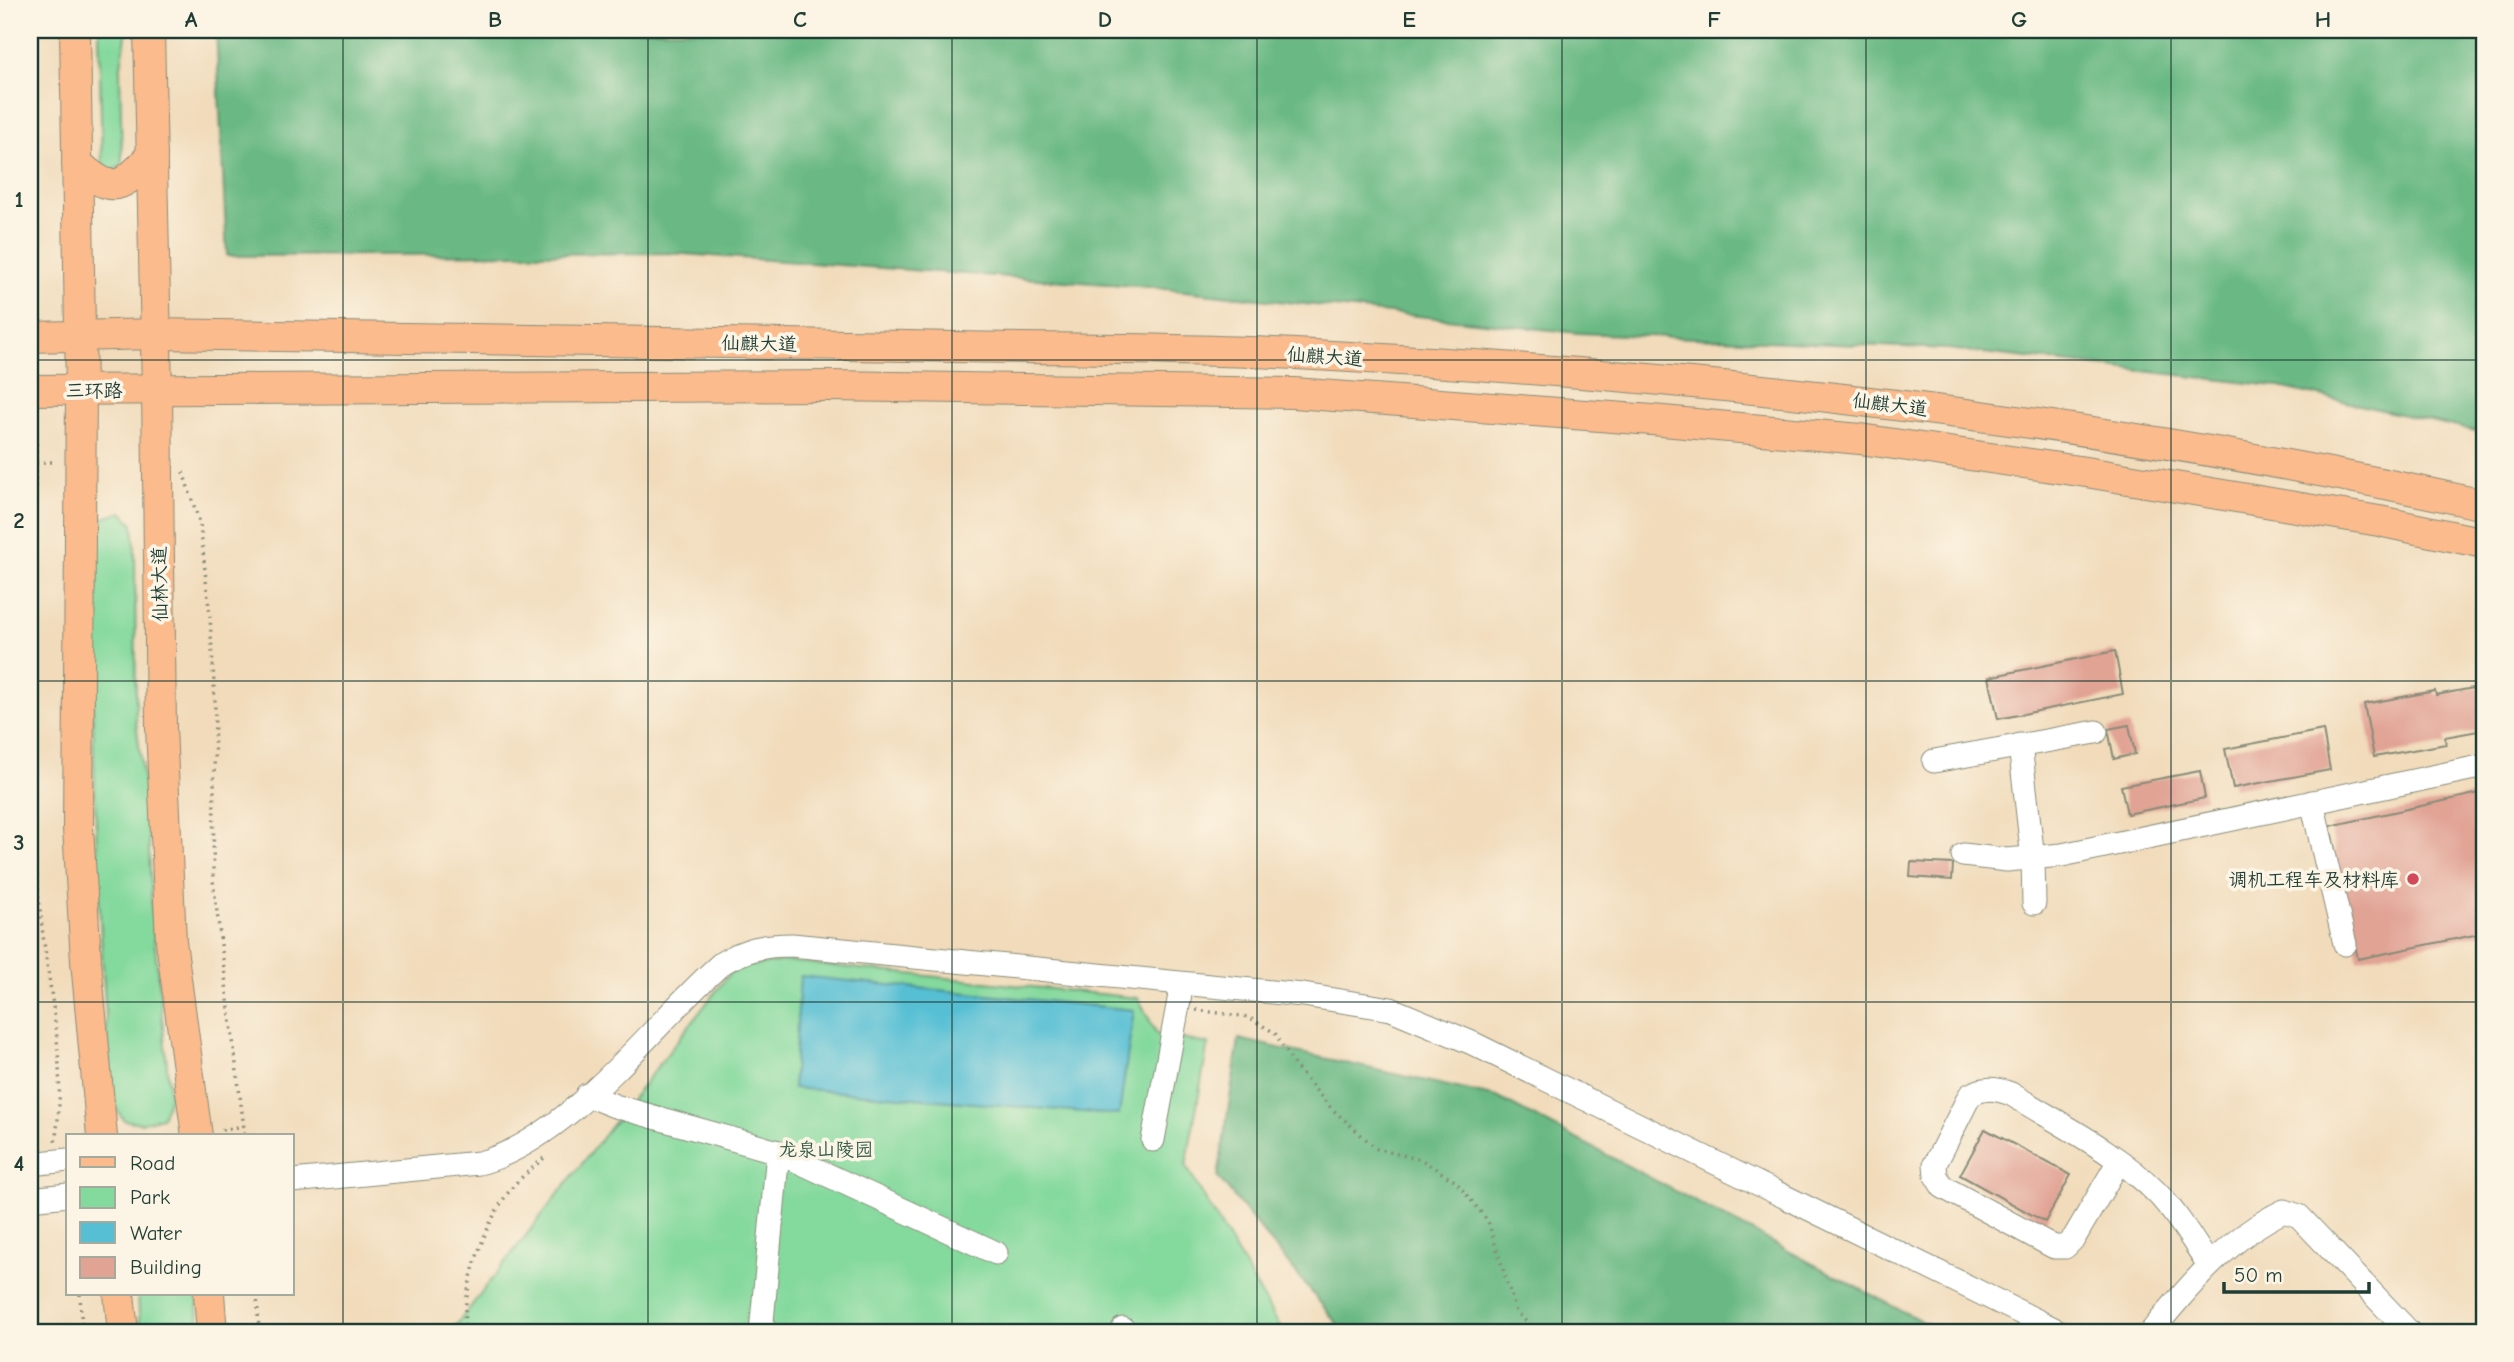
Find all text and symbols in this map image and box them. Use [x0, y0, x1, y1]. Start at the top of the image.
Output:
text: A [185, 6, 198, 33]
text: B [488, 6, 502, 33]
text: C [793, 6, 807, 33]
text: D [1098, 6, 1112, 33]
text: E [1402, 6, 1416, 33]
text: F [1707, 6, 1721, 33]
text: G [2011, 6, 2027, 33]
text: H [2315, 6, 2331, 33]
text: 1 [14, 186, 24, 213]
street label: 仙麒大道 [721, 332, 797, 356]
street label: 仙麒大道 [1286, 343, 1364, 371]
street label: 三环路 [65, 380, 123, 402]
street label: 仙麒大道 [1851, 389, 1929, 421]
text: 2 [13, 507, 25, 534]
street label: 仙林大道 [148, 546, 172, 622]
text: 3 [13, 829, 25, 856]
place label: 调机工程车及材料库 [2228, 869, 2399, 891]
marker: 调机工程车及材料库 [2405, 871, 2421, 887]
legend [66, 1134, 294, 1296]
park label: 龙泉山陵园 [778, 1139, 874, 1161]
text: 4 [14, 1150, 25, 1177]
text: Road [130, 1151, 175, 1175]
text: Park [130, 1185, 170, 1209]
text: Water [130, 1221, 183, 1245]
scale bar [2224, 1250, 2369, 1294]
text: Building [130, 1255, 202, 1279]
text: 50 m [2234, 1263, 2283, 1287]

